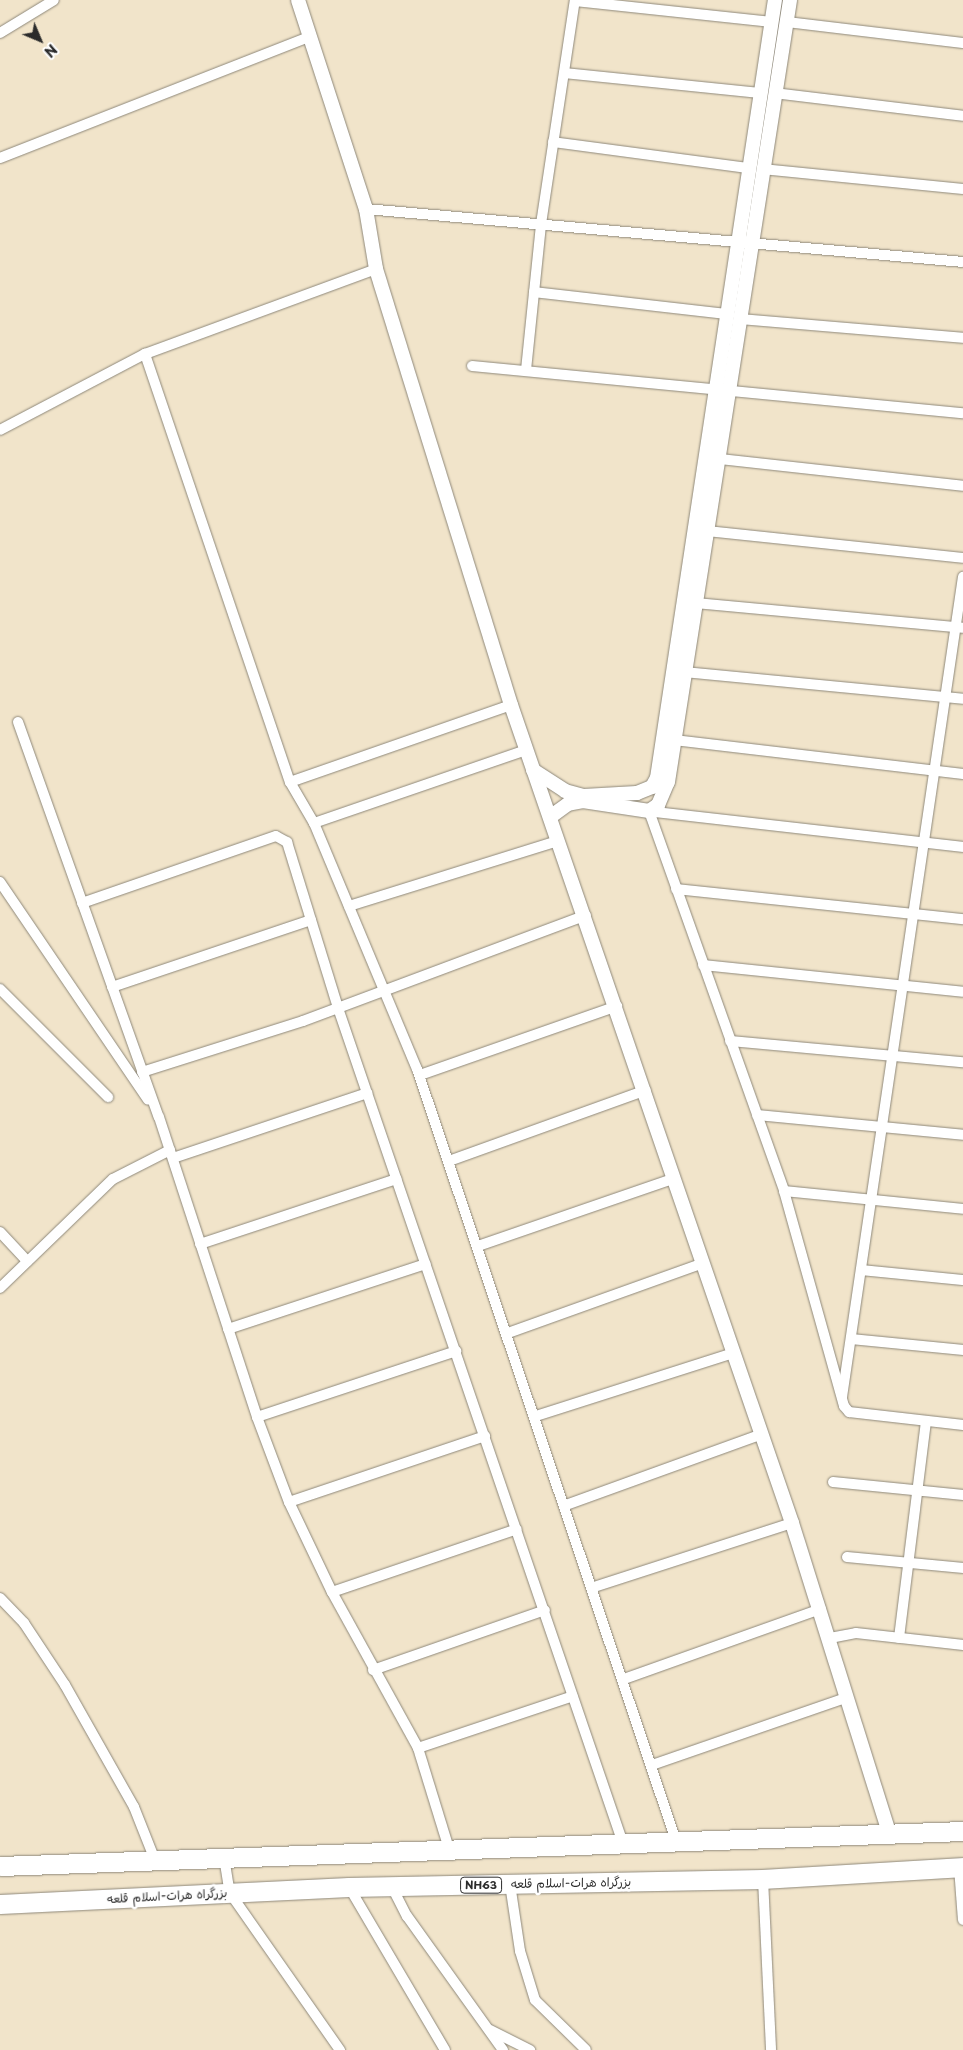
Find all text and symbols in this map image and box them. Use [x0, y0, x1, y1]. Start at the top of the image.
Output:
north arrow [15, 15, 65, 65]
text: N [40, 40, 62, 62]
street label: بزرگراه هرات-اسلام قلعه [511, 1875, 631, 1891]
road number: NH63 [460, 1876, 502, 1894]
street label: بزرگراه هرات-اسلام قلعه [107, 1886, 227, 1906]

